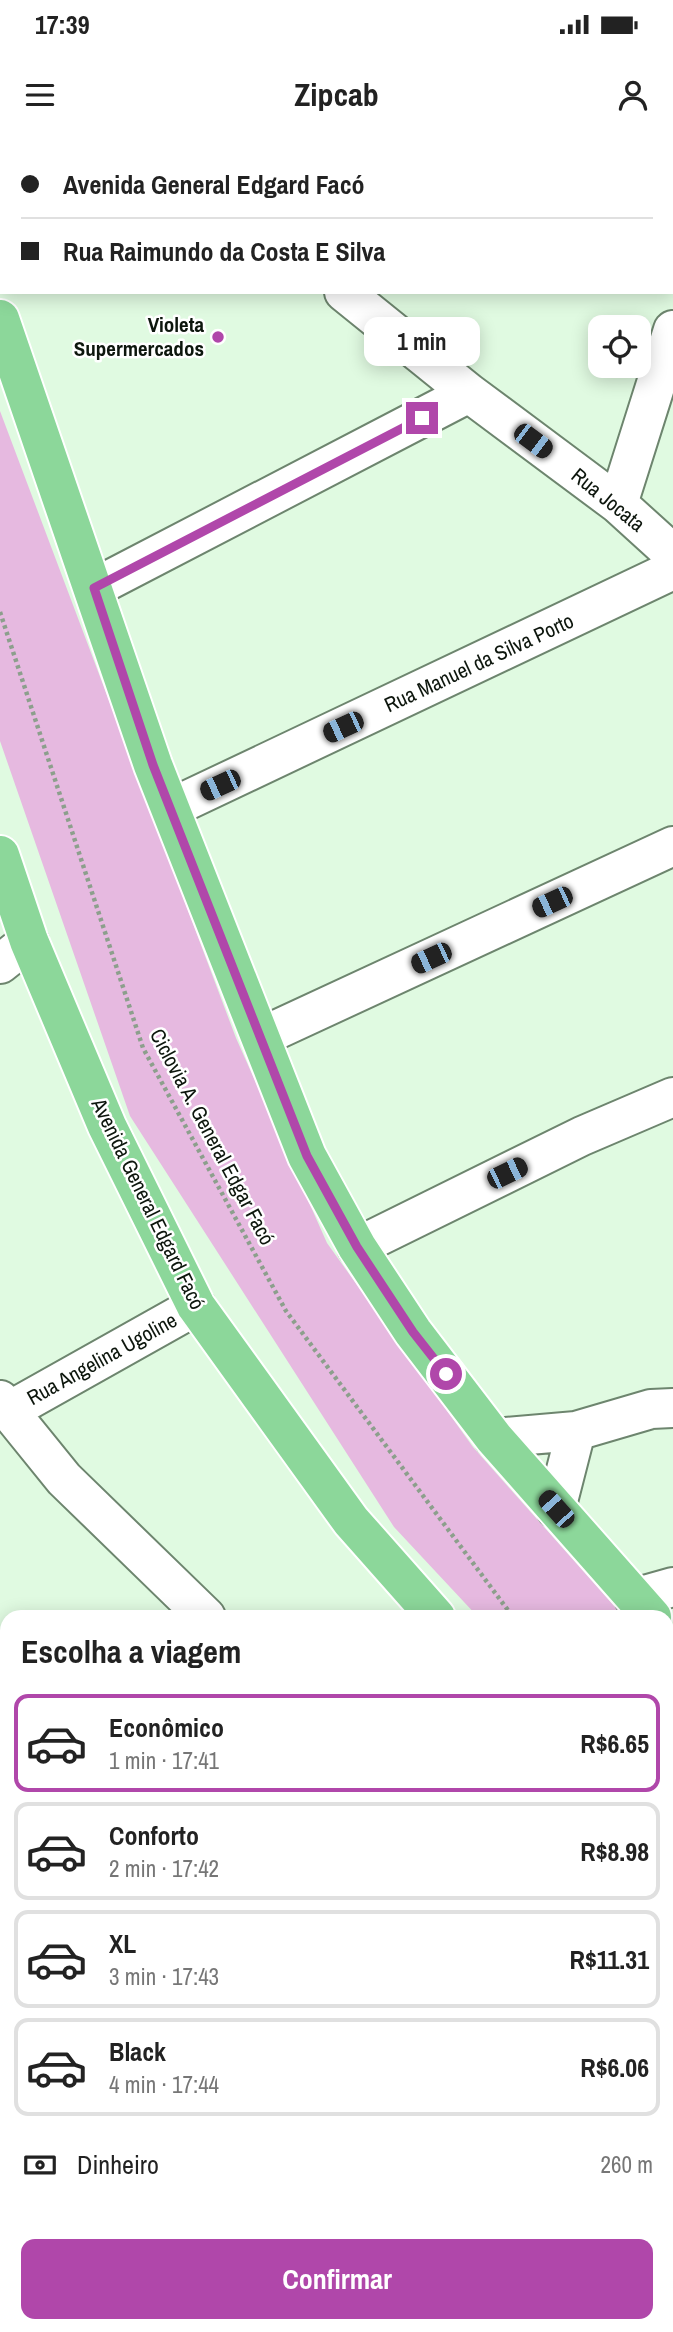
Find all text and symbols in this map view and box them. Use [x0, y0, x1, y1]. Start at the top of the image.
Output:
text: 17:39 [35, 7, 90, 42]
text: Zipcab [294, 73, 379, 116]
icon: menu [21, 76, 59, 114]
icon: person [614, 76, 652, 114]
text: Avenida General Edgard Facó [63, 167, 365, 202]
text: Rua Raimundo da Costa E Silva [63, 234, 385, 269]
place label: Violeta Supermercados [74, 310, 204, 363]
map controls [588, 315, 651, 378]
button: locate [588, 315, 651, 378]
callout: 1 min [364, 316, 480, 366]
text: 1 min [397, 326, 447, 357]
marker: Violeta Supermercados [210, 329, 226, 345]
route end [406, 402, 438, 434]
car [510, 420, 557, 462]
street label: Rua Jocata [565, 461, 652, 539]
street label: Rua Manuel da Silva Porto [379, 606, 578, 719]
car [320, 709, 367, 745]
car [197, 767, 244, 803]
car [529, 884, 576, 920]
car [408, 940, 455, 976]
street label: Ciclovia A. General Edgar Facó [143, 1023, 282, 1250]
street label: Avenida General Edgard Facó [84, 1092, 212, 1314]
car [484, 1154, 531, 1192]
street label: Rua Angelina Ugoline [21, 1305, 182, 1412]
route start [430, 1358, 462, 1390]
car [535, 1486, 578, 1532]
text: Escolha a viagem [21, 1630, 241, 1673]
text: Econômico [109, 1710, 224, 1745]
icon: car [25, 1712, 88, 1775]
text: R$6.65 [580, 1726, 649, 1761]
text: 1 min · 17:41 [109, 1745, 219, 1776]
text: Conforto [109, 1818, 199, 1853]
icon: car [25, 1820, 88, 1883]
text: R$8.98 [580, 1834, 649, 1869]
text: 2 min · 17:42 [109, 1853, 219, 1884]
text: XL [109, 1926, 136, 1961]
icon: car [25, 1928, 88, 1991]
text: R$11.31 [570, 1942, 649, 1977]
text: 3 min · 17:43 [109, 1961, 219, 1992]
text: Black [109, 2034, 166, 2069]
icon: car [25, 2036, 88, 2099]
text: R$6.06 [580, 2050, 649, 2085]
text: 4 min · 17:44 [109, 2069, 219, 2100]
icon: cash [21, 2146, 59, 2184]
text: Dinheiro [77, 2147, 159, 2182]
text: 260 m [601, 2149, 653, 2180]
button: Confirmar [21, 2239, 653, 2319]

